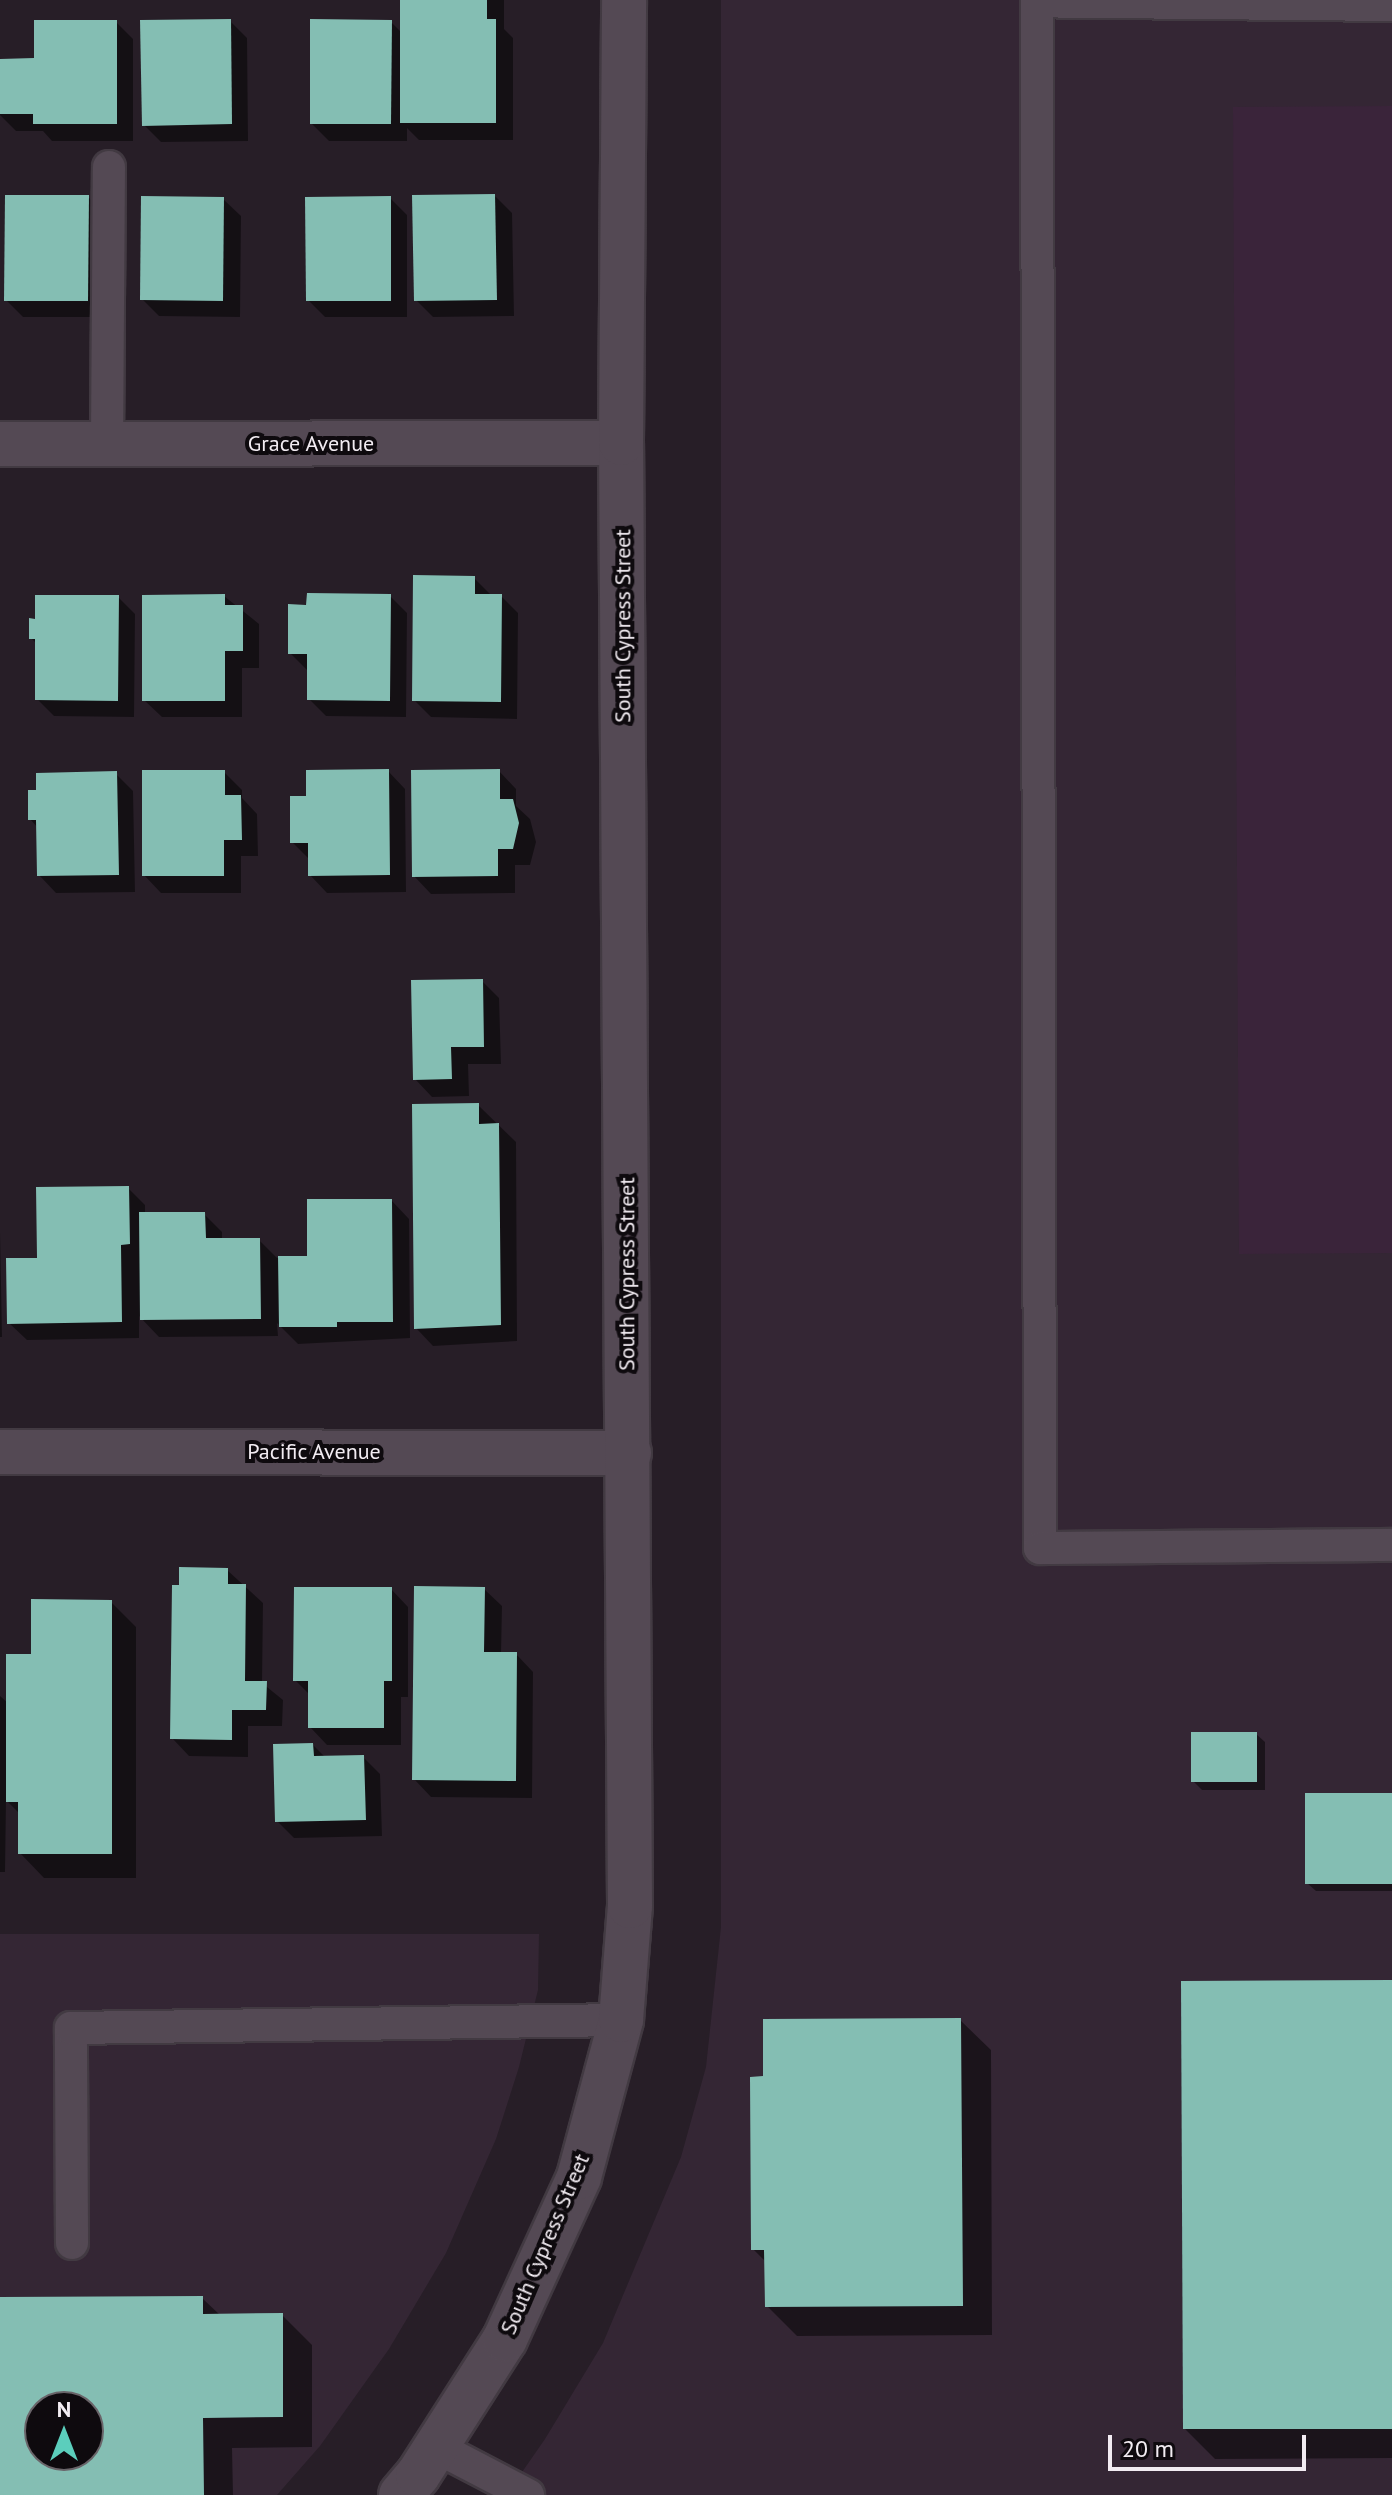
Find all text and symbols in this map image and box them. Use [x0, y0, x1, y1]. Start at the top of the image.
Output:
street label: Grace Avenue [247, 431, 375, 457]
street label: South Cypress Street [610, 529, 636, 723]
street label: South Cypress Street [614, 1177, 640, 1371]
street label: Pacific Avenue [247, 1439, 381, 1465]
street label: South Cypress Street [495, 2150, 595, 2338]
north arrow [24, 2391, 104, 2471]
text: N [57, 2395, 71, 2423]
scale bar [1112, 2419, 1310, 2469]
text: 20 m [1122, 2433, 1174, 2464]

